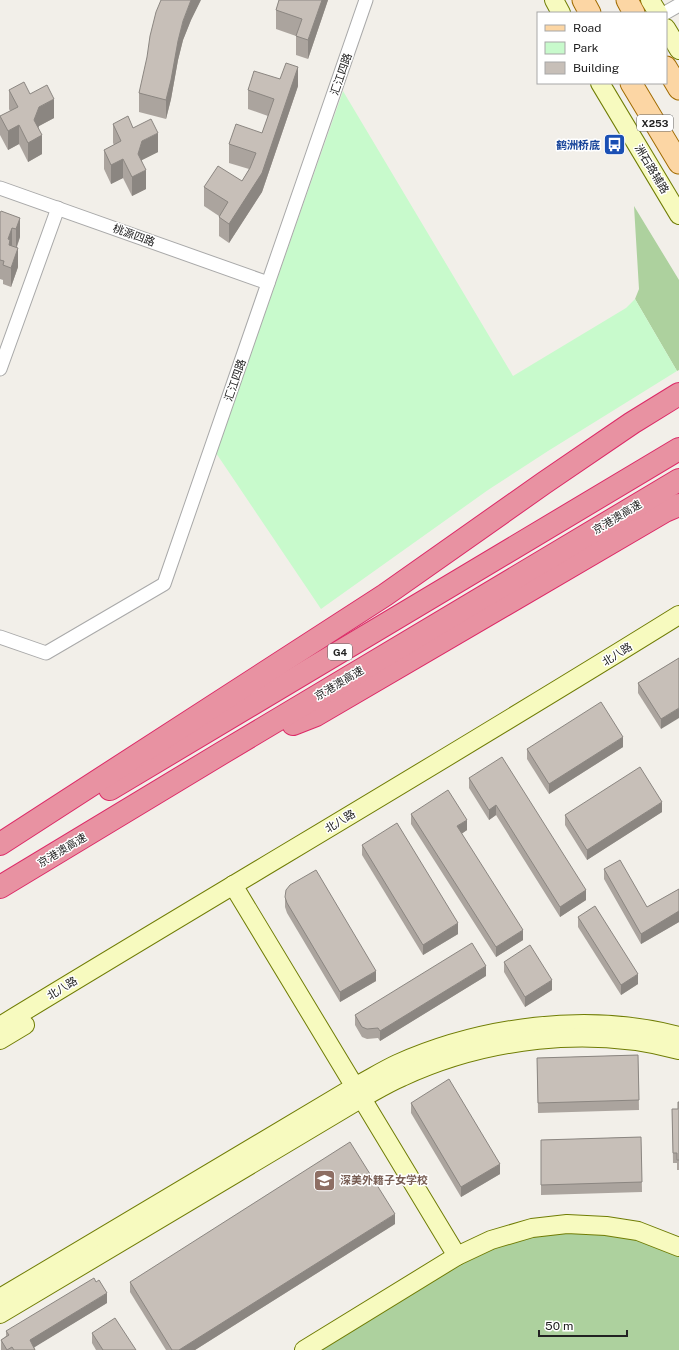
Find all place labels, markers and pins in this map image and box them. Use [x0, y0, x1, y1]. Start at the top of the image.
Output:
bus stop icon: 鹤洲桥底 [602, 132, 628, 158]
place label: 鹤洲桥底 [556, 139, 600, 151]
school or university icon: 深美外籍子女学校 [311, 1167, 337, 1193]
place label: 深美外籍子女学校 [340, 1174, 428, 1186]

